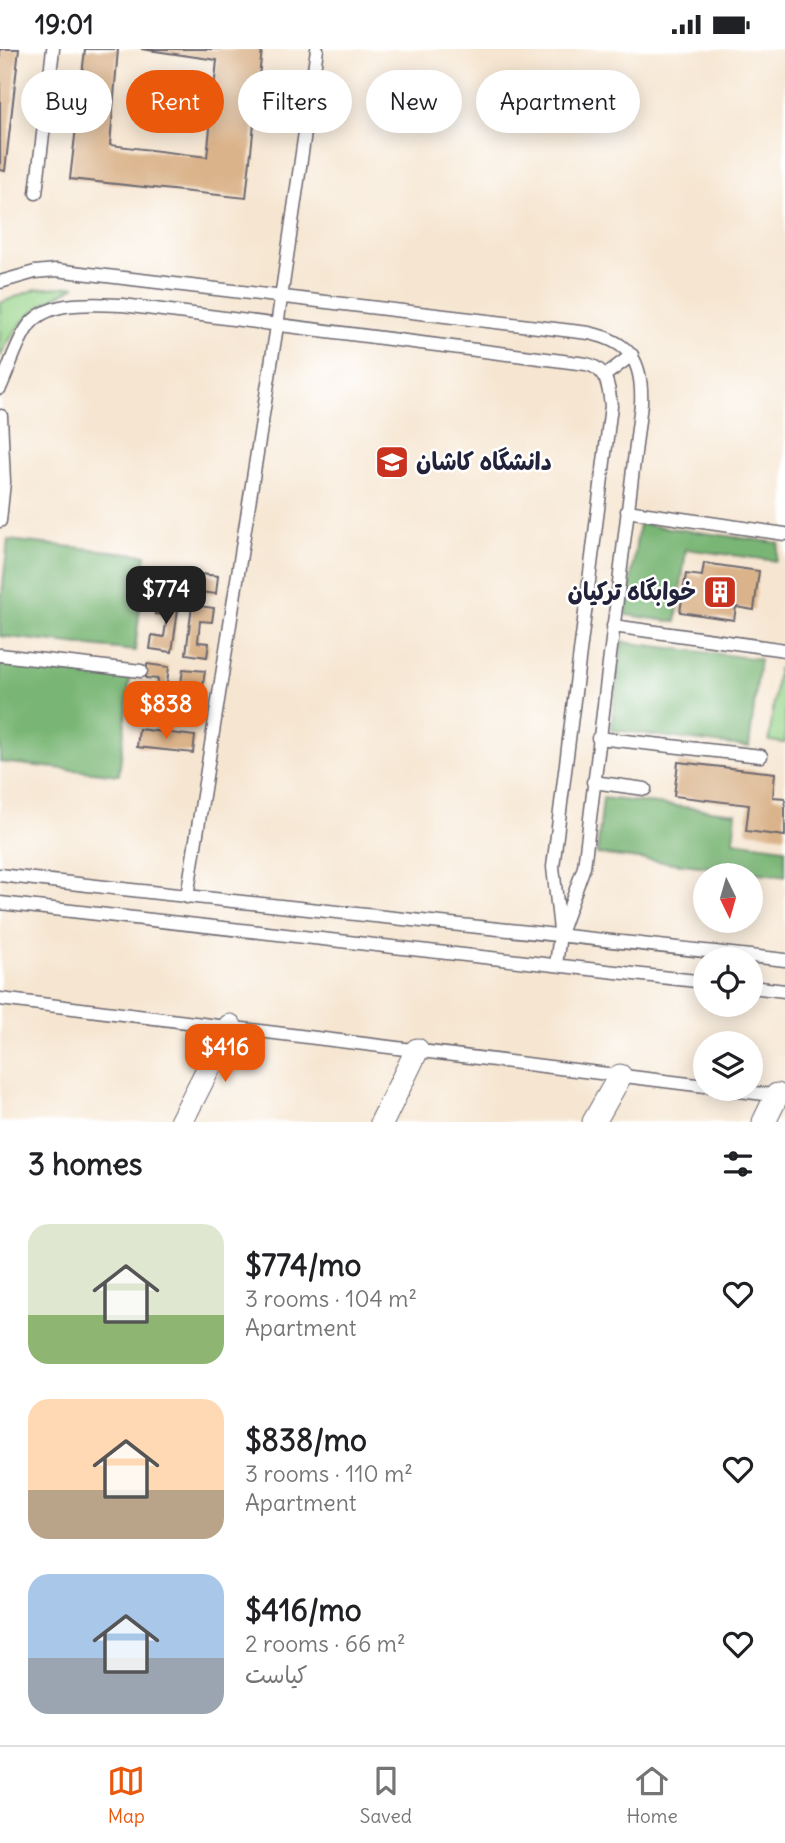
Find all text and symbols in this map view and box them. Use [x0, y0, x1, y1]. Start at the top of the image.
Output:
text: 19:01 [35, 8, 94, 41]
chip: Buy [21, 70, 112, 133]
chip: Rent [126, 70, 224, 133]
chip: Filters [238, 70, 352, 133]
chip: New [366, 70, 462, 133]
chip: Apartment [476, 70, 640, 133]
school or university icon: دانشگاه کاشان [373, 443, 411, 481]
place label: دانشگاه کاشان [416, 446, 552, 476]
pin: $774 [125, 567, 207, 626]
building icon: خوابگاه ترکیان [701, 573, 739, 611]
text: $774 [142, 574, 190, 603]
place label: خوابگاه ترکیان [567, 576, 696, 607]
pin: $838 [125, 681, 207, 741]
text: $838 [140, 689, 192, 718]
north arrow [693, 863, 763, 933]
map controls [693, 863, 763, 1101]
button: locate [693, 947, 763, 1017]
pin: $416 [184, 1025, 266, 1084]
button: layers [693, 1031, 763, 1101]
text: $416 [201, 1032, 249, 1061]
text: 3 homes [28, 1145, 142, 1183]
icon: filters [719, 1145, 757, 1183]
text: $774/mo [245, 1246, 361, 1284]
icon: home [84, 1252, 168, 1336]
icon: heart [719, 1275, 757, 1313]
text: 3 rooms · 104 m² [245, 1284, 417, 1313]
text: Apartment [245, 1313, 357, 1342]
text: $838/mo [245, 1421, 367, 1459]
icon: home [84, 1427, 168, 1511]
icon: heart [719, 1450, 757, 1488]
text: 3 rooms · 110 m² [245, 1459, 413, 1488]
text: Apartment [245, 1488, 357, 1517]
text: $416/mo [245, 1591, 362, 1629]
icon: home [84, 1602, 168, 1686]
icon: heart [719, 1625, 757, 1663]
text: 2 rooms · 66 m² [245, 1629, 406, 1658]
text: کیاست [245, 1660, 308, 1689]
tab: Map [107, 1762, 145, 1828]
tab: Saved [360, 1762, 412, 1828]
tab: Home [626, 1762, 678, 1828]

